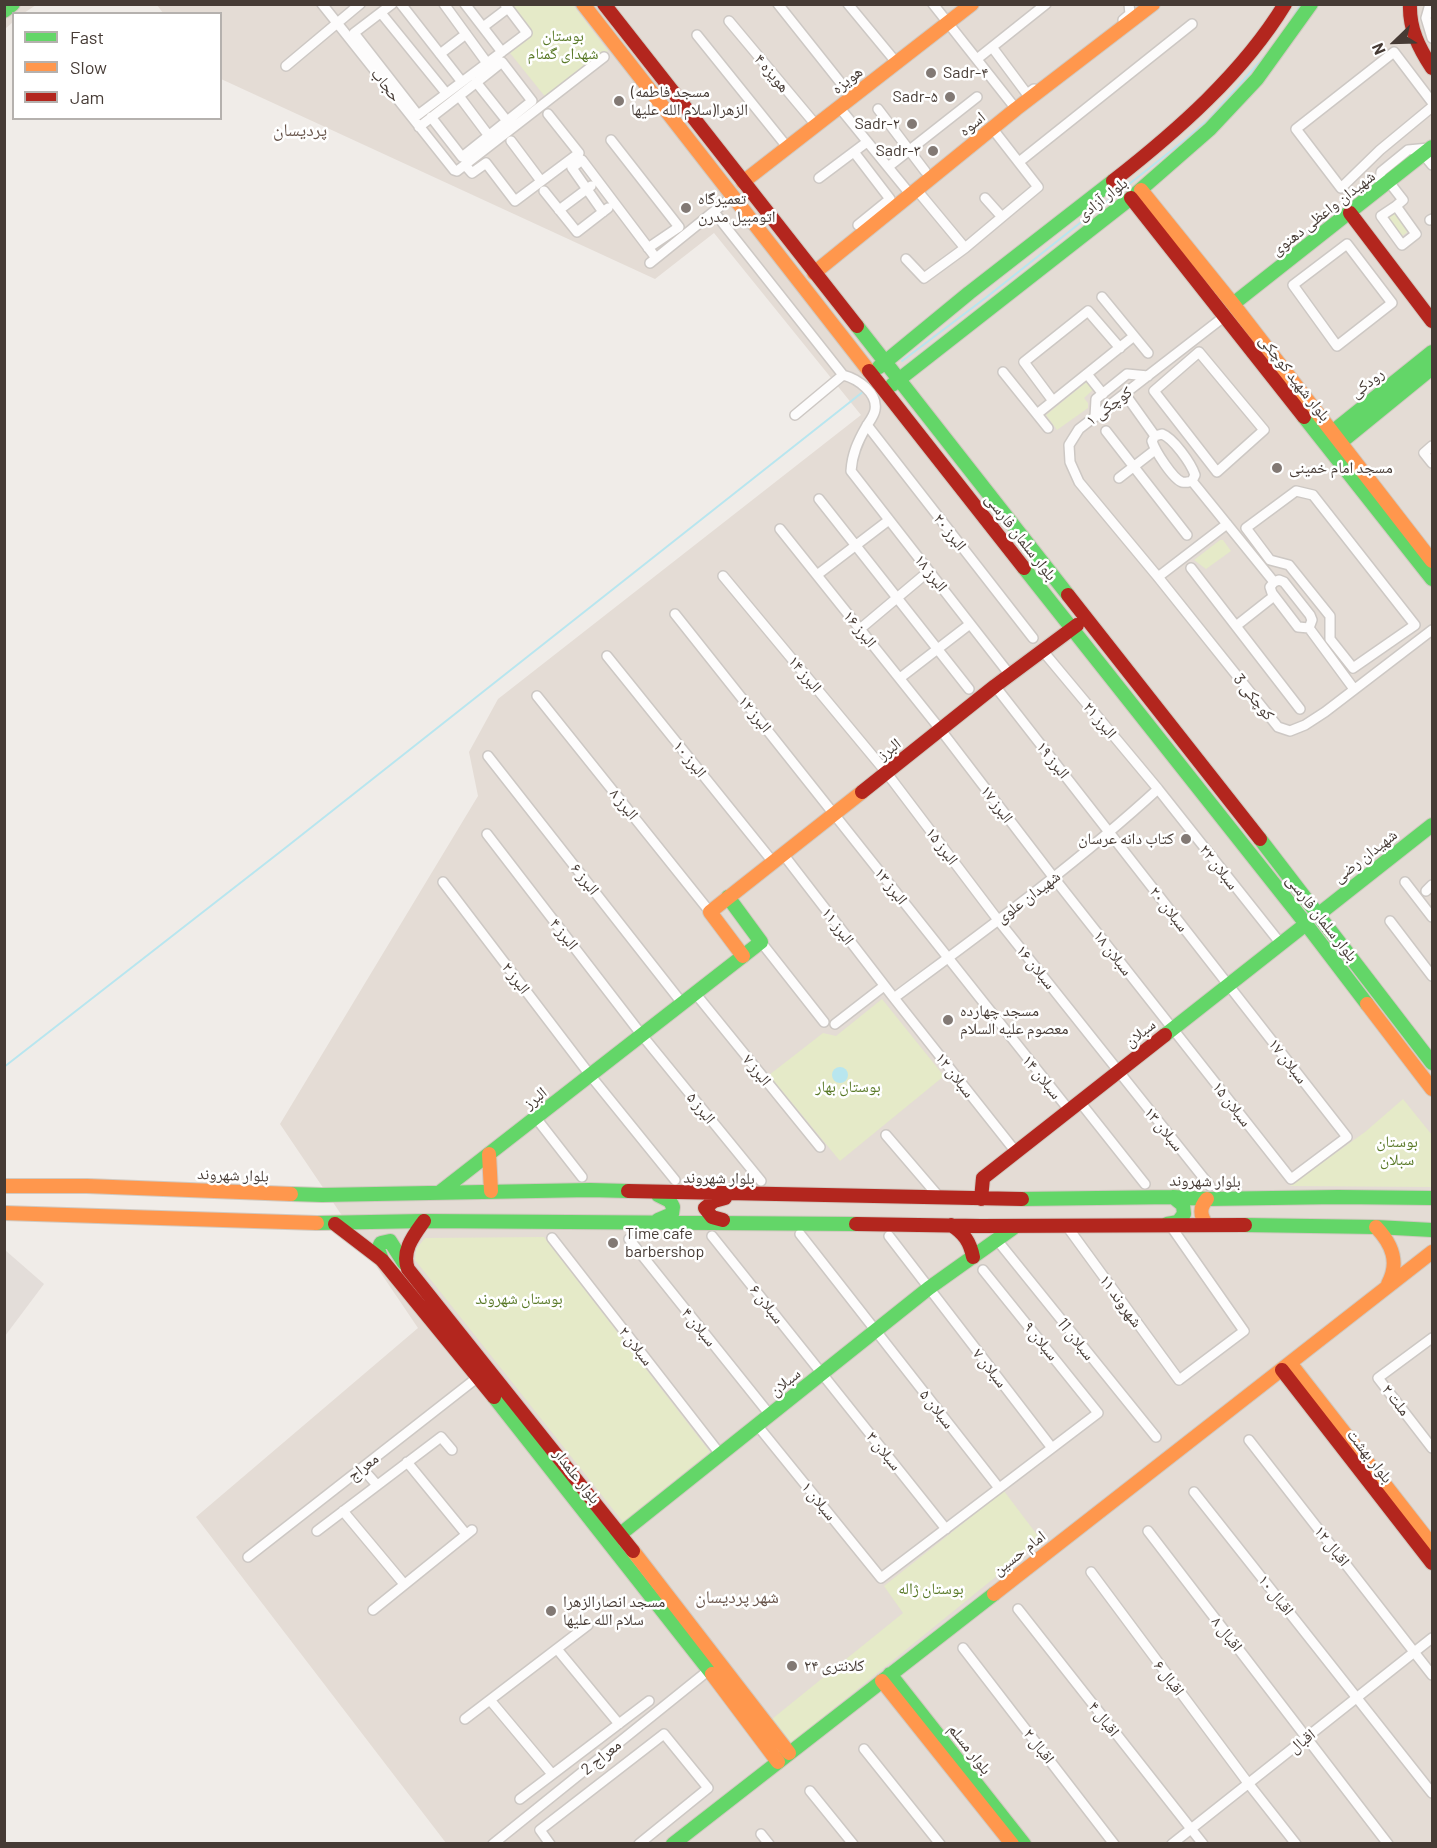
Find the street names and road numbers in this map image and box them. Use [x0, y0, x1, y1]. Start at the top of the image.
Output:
street label: هویزه ۴ [750, 50, 794, 96]
street label: هویزه [828, 62, 866, 98]
street label: حجاب [367, 64, 405, 106]
street label: اسوه [955, 108, 989, 140]
street label: شهیدان واعظی دهنوی [1267, 166, 1379, 260]
street label: بلوار آزادی [1073, 173, 1131, 225]
street label: بلوار شهید کوچکی [1255, 331, 1335, 425]
street label: رودکی [1346, 364, 1388, 402]
street label: کوچکی ۱ [1082, 382, 1136, 430]
street label: بلوار سلمان فارسی [981, 490, 1061, 584]
street label: البرز ۲۰ [929, 510, 971, 554]
street label: البرز ۱۸ [910, 551, 952, 595]
street label: البرز ۱۶ [839, 607, 881, 651]
street label: البرز ۱۴ [784, 652, 826, 696]
street label: کوچکی 3 [1230, 670, 1278, 724]
street label: البرز ۱۲ [734, 692, 776, 736]
street label: البرز ۲۱ [1079, 698, 1121, 742]
street label: البرز [873, 734, 905, 764]
street label: البرز ۱۰ [669, 737, 711, 781]
street label: البرز ۱۹ [1032, 738, 1074, 782]
street label: البرز ۱۷ [977, 781, 1017, 827]
street label: البرز ۸ [606, 784, 642, 824]
street label: البرز ۱۵ [922, 823, 962, 869]
street label: شهیدان رضی [1329, 825, 1401, 887]
street label: سبلان ۲۲ [1195, 841, 1243, 893]
street label: البرز ۶ [567, 859, 603, 899]
street label: البرز ۱۳ [870, 864, 912, 908]
street label: شهیدان علوی [992, 867, 1064, 927]
street label: بلوار سلمان فارسی [1282, 871, 1362, 965]
street label: سبلان ۲۰ [1145, 883, 1193, 935]
street label: البرز ۱۱ [818, 903, 858, 949]
street label: البرز ۴ [546, 914, 582, 954]
street label: سبلان ۱۸ [1089, 927, 1137, 979]
street label: سبلان ۱۶ [1012, 941, 1060, 993]
street label: البرز ۲ [498, 958, 534, 998]
street label: سبلان [1121, 1015, 1159, 1051]
street label: سبلان ۱۷ [1264, 1035, 1312, 1087]
street label: سبلان ۱۲ [931, 1049, 979, 1101]
street label: البرز ۷ [739, 1050, 775, 1090]
street label: سبلان ۱۴ [1018, 1051, 1066, 1103]
street label: سبلان ۱۵ [1208, 1078, 1256, 1130]
street label: البرز [519, 1083, 551, 1113]
street label: البرز ۵ [683, 1088, 719, 1128]
street label: سبلان ۱۳ [1140, 1103, 1188, 1155]
street label: بلوار شهروند [197, 1164, 269, 1186]
street label: بلوار شهروند [683, 1168, 755, 1188]
street label: بلوار شهروند [1169, 1171, 1241, 1191]
street label: شهروند ۱۱ [1096, 1271, 1146, 1331]
street label: سبلان ۶ [746, 1280, 788, 1328]
street label: سبلان ۴ [677, 1304, 721, 1350]
street label: سبلان 11 [1053, 1314, 1099, 1364]
street label: سبلان ۹ [1019, 1318, 1063, 1364]
street label: سبلان ۲ [615, 1322, 657, 1370]
street label: سبلان ۷ [969, 1344, 1011, 1392]
street label: سبلان [766, 1364, 804, 1400]
street label: ملت ۲ [1378, 1380, 1414, 1420]
street label: سبلان ۵ [916, 1385, 958, 1433]
street label: بلوار بهشت [1343, 1425, 1397, 1487]
street label: سبلان ۳ [862, 1428, 906, 1474]
street label: بلوار علمدار [549, 1444, 605, 1508]
street label: معراج [344, 1449, 382, 1485]
street label: سبلان ۱ [797, 1478, 841, 1524]
street label: اقبال ۱۲ [1310, 1522, 1354, 1570]
street label: امام حسین [989, 1526, 1049, 1580]
street label: اقبال ۱۰ [1254, 1571, 1298, 1619]
street label: اقبال ۸ [1207, 1613, 1247, 1655]
street label: اقبال ۶ [1150, 1657, 1188, 1699]
street label: اقبال ۴ [1084, 1698, 1124, 1740]
street label: بلوار مسلم [944, 1720, 996, 1778]
street label: اقبال ۲ [1019, 1725, 1059, 1767]
street label: اقبال [1285, 1725, 1319, 1757]
street label: معراج 2 [577, 1735, 625, 1779]

